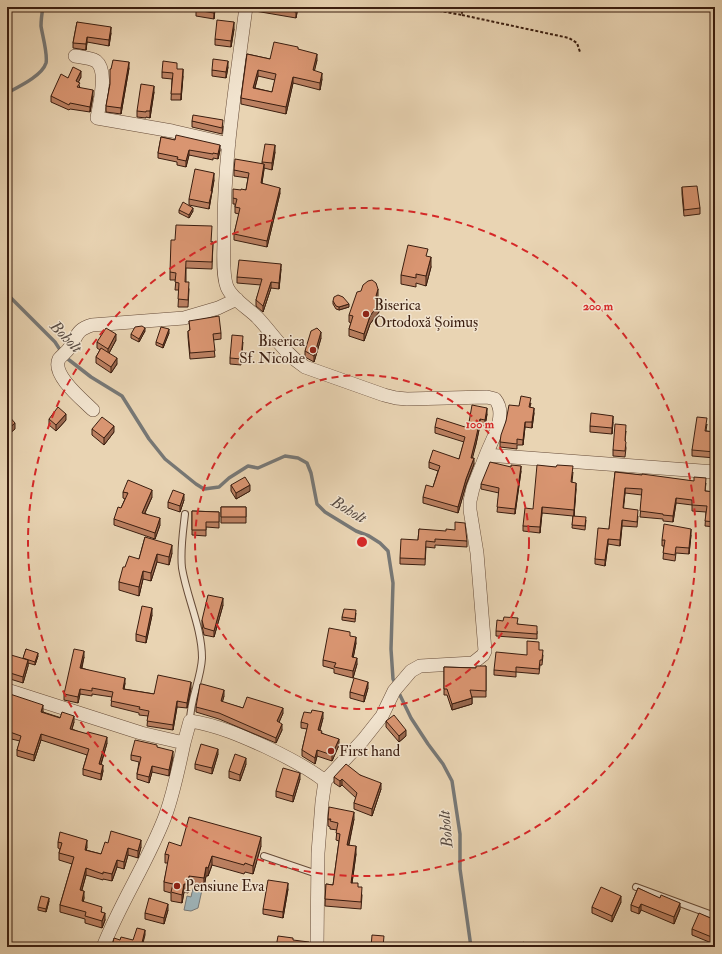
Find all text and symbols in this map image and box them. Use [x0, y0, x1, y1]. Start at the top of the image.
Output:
place label: Biserica Ortodoxă Șoimuș [374, 296, 478, 332]
text: 200 m [583, 299, 614, 314]
marker: Biserica Ortodoxă Șoimuș [361, 309, 371, 319]
water label: Boholt [45, 316, 87, 358]
place label: Biserica Sf. Nicolae [239, 332, 306, 368]
marker: Biserica Sf. Nicolae [308, 345, 318, 355]
text: 100 m [466, 417, 495, 432]
water label: Boholt [327, 491, 371, 529]
centre of rings [355, 535, 369, 549]
place label: First hand [339, 742, 401, 761]
marker: First hand [326, 746, 336, 756]
water label: Boholt [434, 808, 458, 850]
place label: Pensiune Eva [185, 877, 265, 896]
marker: Pensiune Eva [172, 881, 182, 891]

